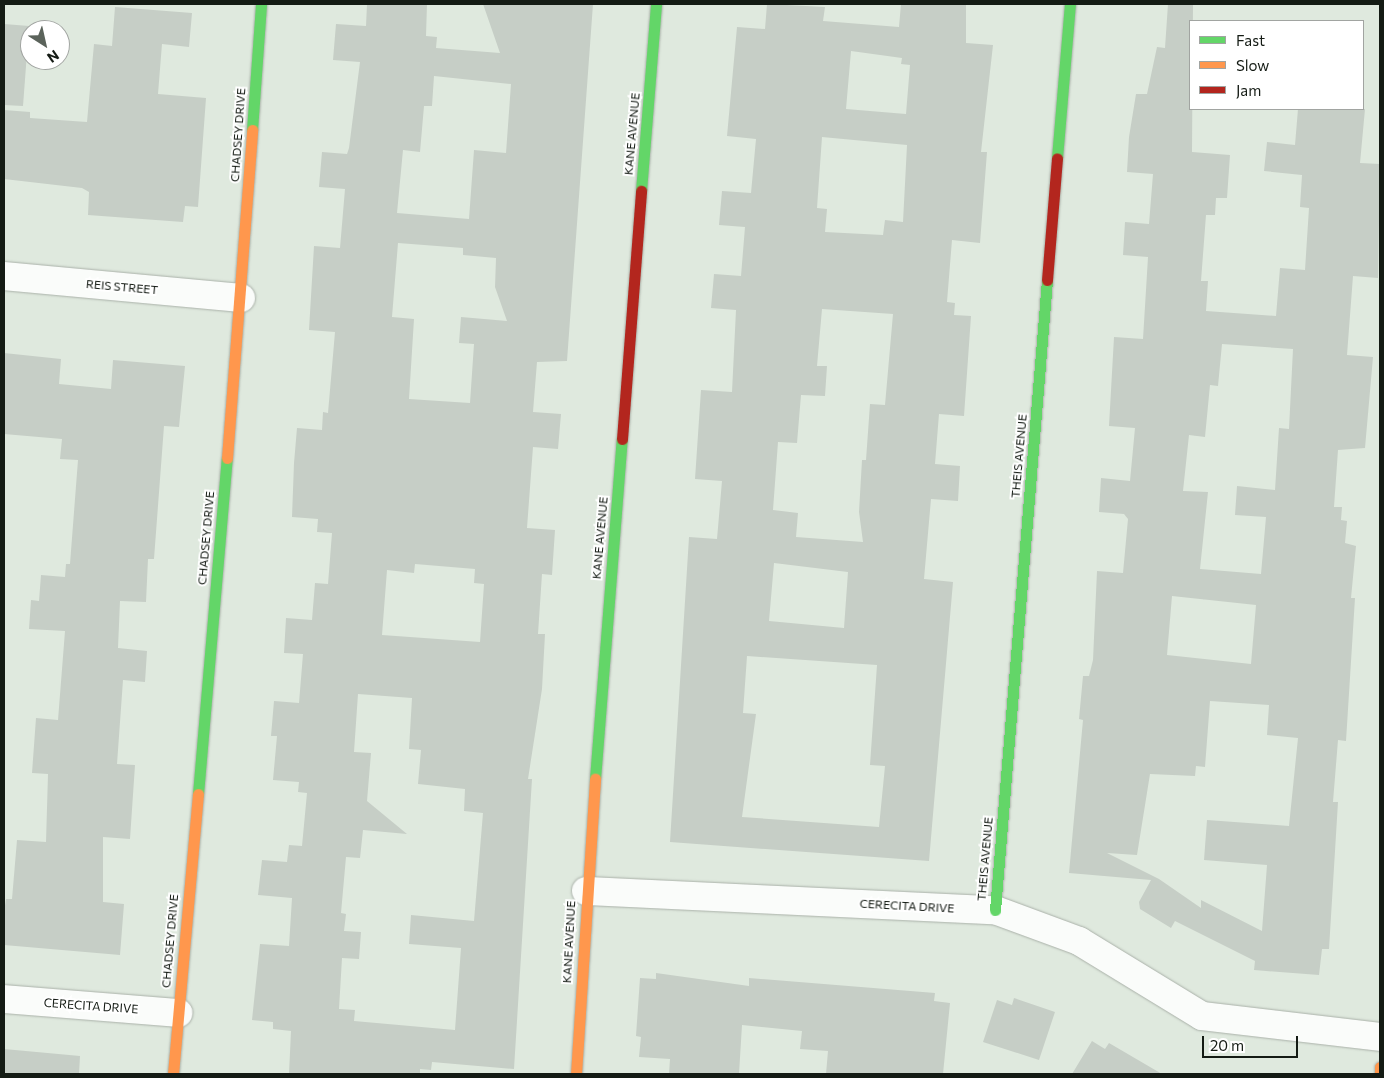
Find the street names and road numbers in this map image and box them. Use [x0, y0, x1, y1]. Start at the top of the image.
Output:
street label: CHADSEY DRIVE [228, 88, 248, 182]
street label: KANE AVENUE [621, 92, 643, 176]
street label: REIS STREET [85, 277, 159, 297]
street label: THEIS AVENUE [1008, 413, 1030, 499]
street label: CHADSEY DRIVE [195, 490, 217, 586]
street label: KANE AVENUE [589, 496, 611, 580]
street label: THEIS AVENUE [974, 816, 996, 902]
street label: CHADSEY DRIVE [159, 893, 181, 989]
street label: CERECITA DRIVE [859, 896, 955, 916]
street label: KANE AVENUE [560, 900, 578, 984]
street label: CERECITA DRIVE [43, 996, 139, 1016]

